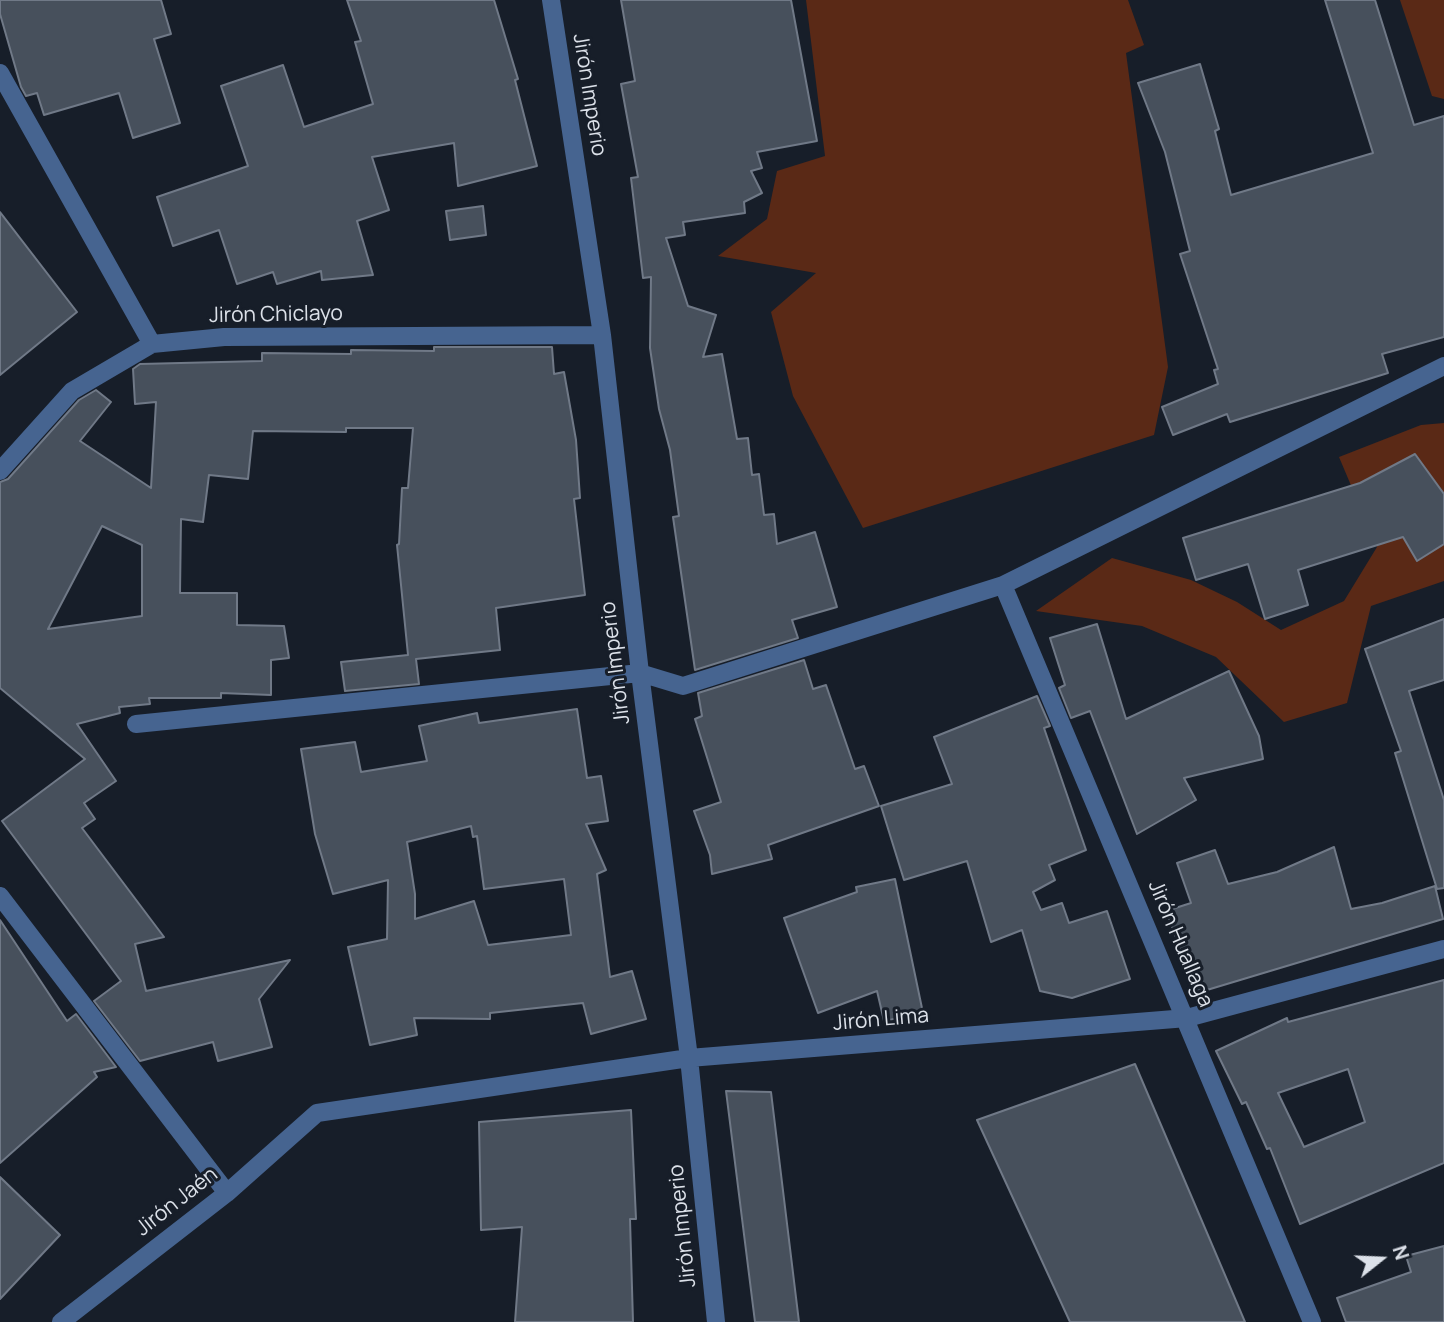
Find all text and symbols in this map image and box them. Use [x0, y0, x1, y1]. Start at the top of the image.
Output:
street label: Jirón Imperio [567, 32, 611, 158]
street label: Jirón Chiclayo [209, 301, 343, 329]
street label: Jirón Imperio [596, 600, 636, 726]
street label: Jirón Huallaga [1142, 877, 1218, 1011]
street label: Jirón Lima [832, 1003, 930, 1037]
street label: Jirón Jaén [131, 1162, 223, 1242]
street label: Jirón Imperio [664, 1163, 702, 1289]
north arrow [1346, 1224, 1416, 1294]
text: N [1386, 1242, 1415, 1263]

